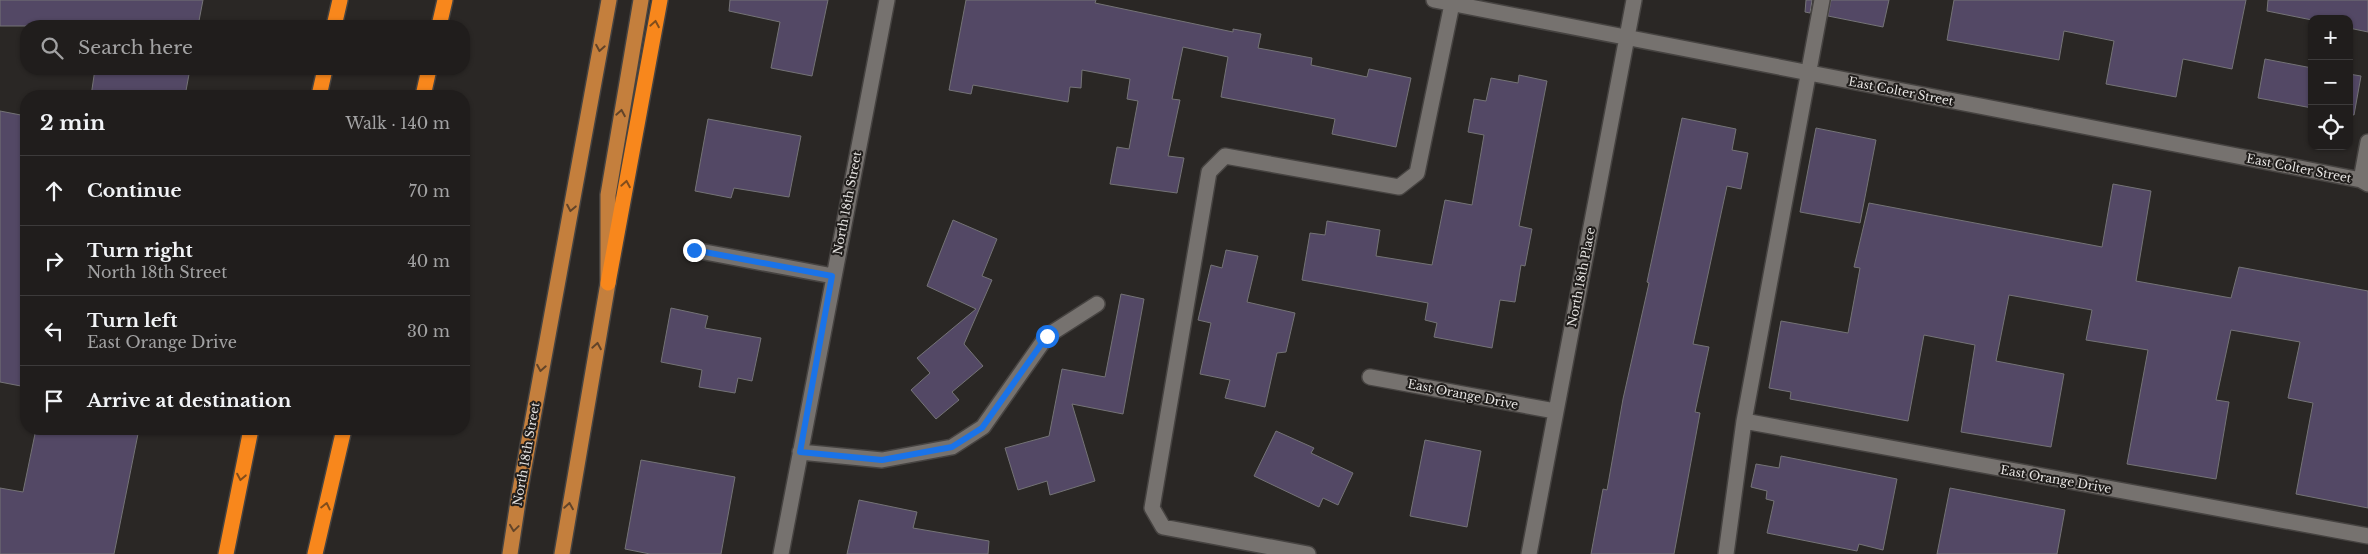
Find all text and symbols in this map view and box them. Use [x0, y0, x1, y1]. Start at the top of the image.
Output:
map controls [2308, 15, 2353, 150]
button: + [2308, 15, 2353, 60]
one-way arrow [650, 19, 660, 28]
search box [20, 20, 470, 75]
icon: search [38, 34, 66, 62]
text: Search here [78, 36, 193, 59]
one-way arrow [596, 44, 606, 52]
button: − [2308, 60, 2353, 105]
street label: East Colter Street [1847, 73, 1955, 109]
button: locate [2308, 105, 2353, 150]
one-way arrow [616, 109, 626, 118]
text: 2 min [40, 110, 105, 136]
text: Walk · 140 m [345, 113, 450, 133]
street label: North 18th Street [830, 149, 864, 256]
street label: East Colter Street [2245, 150, 2353, 186]
icon: ahead [40, 177, 68, 205]
text: Continue [87, 179, 182, 202]
one-way arrow [621, 179, 631, 188]
text: 70 m [409, 181, 450, 201]
one-way arrow [566, 203, 577, 212]
street label: North 18th Place [1564, 226, 1598, 328]
text: Turn right [87, 239, 193, 262]
route end [683, 239, 706, 262]
icon: right [40, 247, 68, 275]
text: 40 m [407, 251, 450, 271]
text: North 18th Street [87, 262, 227, 282]
text: Turn left [87, 309, 178, 332]
icon: left [40, 317, 68, 345]
text: 30 m [407, 321, 450, 341]
route start [1036, 325, 1059, 348]
text: East Orange Drive [87, 332, 237, 352]
one-way arrow [592, 341, 602, 350]
one-way arrow [537, 363, 547, 372]
street label: East Orange Drive [1406, 376, 1520, 412]
icon: arrive [40, 387, 68, 415]
text: Arrive at destination [87, 389, 291, 412]
street label: North 18th Street [509, 400, 543, 507]
street label: East Orange Drive [1999, 462, 2113, 496]
one-way arrow [236, 472, 247, 481]
one-way arrow [564, 501, 574, 510]
one-way arrow [320, 502, 331, 511]
one-way arrow [509, 524, 520, 532]

